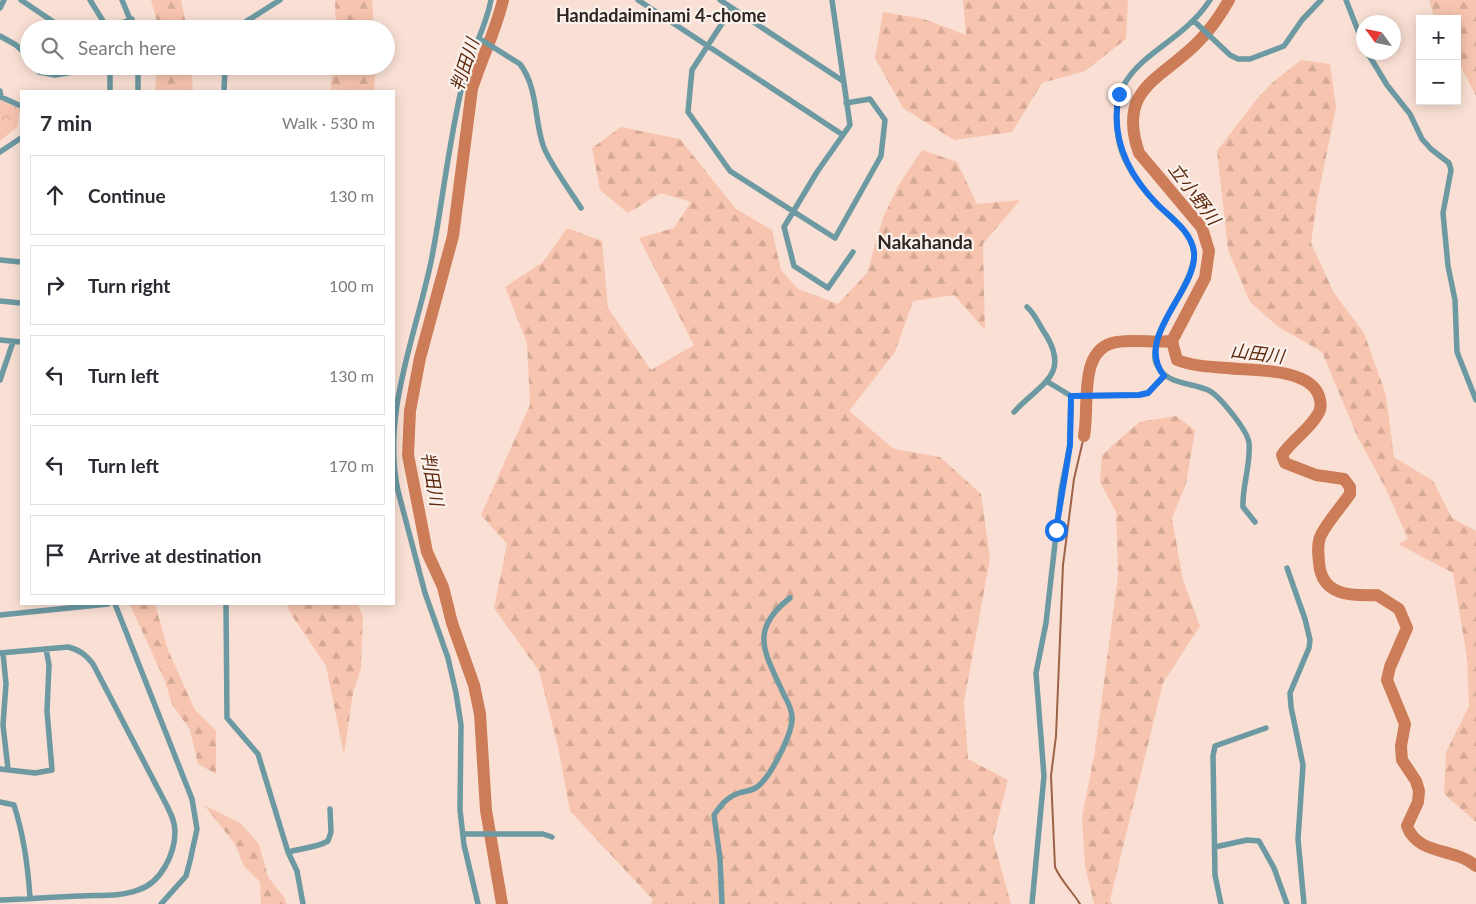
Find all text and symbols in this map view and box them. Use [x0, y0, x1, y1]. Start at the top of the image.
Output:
district label: Handadaiminami 4-chome [556, 4, 766, 26]
north arrow [1356, 15, 1401, 60]
map controls [1416, 15, 1461, 105]
button: + [1416, 15, 1461, 60]
search box [20, 20, 395, 75]
icon: search [38, 34, 66, 62]
water label: 判田川 [445, 34, 483, 94]
text: Search here [78, 36, 176, 59]
button: − [1416, 60, 1461, 105]
route end [1108, 83, 1131, 106]
text: 7 min [40, 110, 92, 135]
text: Walk · 530 m [282, 113, 375, 132]
water label: 立小野川 [1164, 158, 1226, 230]
icon: ahead [41, 181, 69, 209]
text: Continue [88, 184, 166, 207]
text: 130 m [329, 186, 374, 205]
district label: Nakahanda [877, 230, 973, 253]
icon: right [41, 271, 69, 299]
text: Turn right [88, 274, 170, 297]
text: 100 m [329, 276, 374, 295]
water label: 山田川 [1229, 339, 1287, 367]
icon: left [41, 361, 69, 389]
text: Turn left [88, 364, 159, 387]
text: 130 m [329, 366, 374, 385]
water label: 判田川 [417, 450, 449, 509]
icon: left [41, 451, 69, 479]
text: Turn left [88, 454, 159, 477]
text: 170 m [329, 456, 374, 475]
route start [1045, 519, 1068, 542]
icon: arrive [41, 541, 69, 569]
text: Arrive at destination [88, 544, 261, 567]

